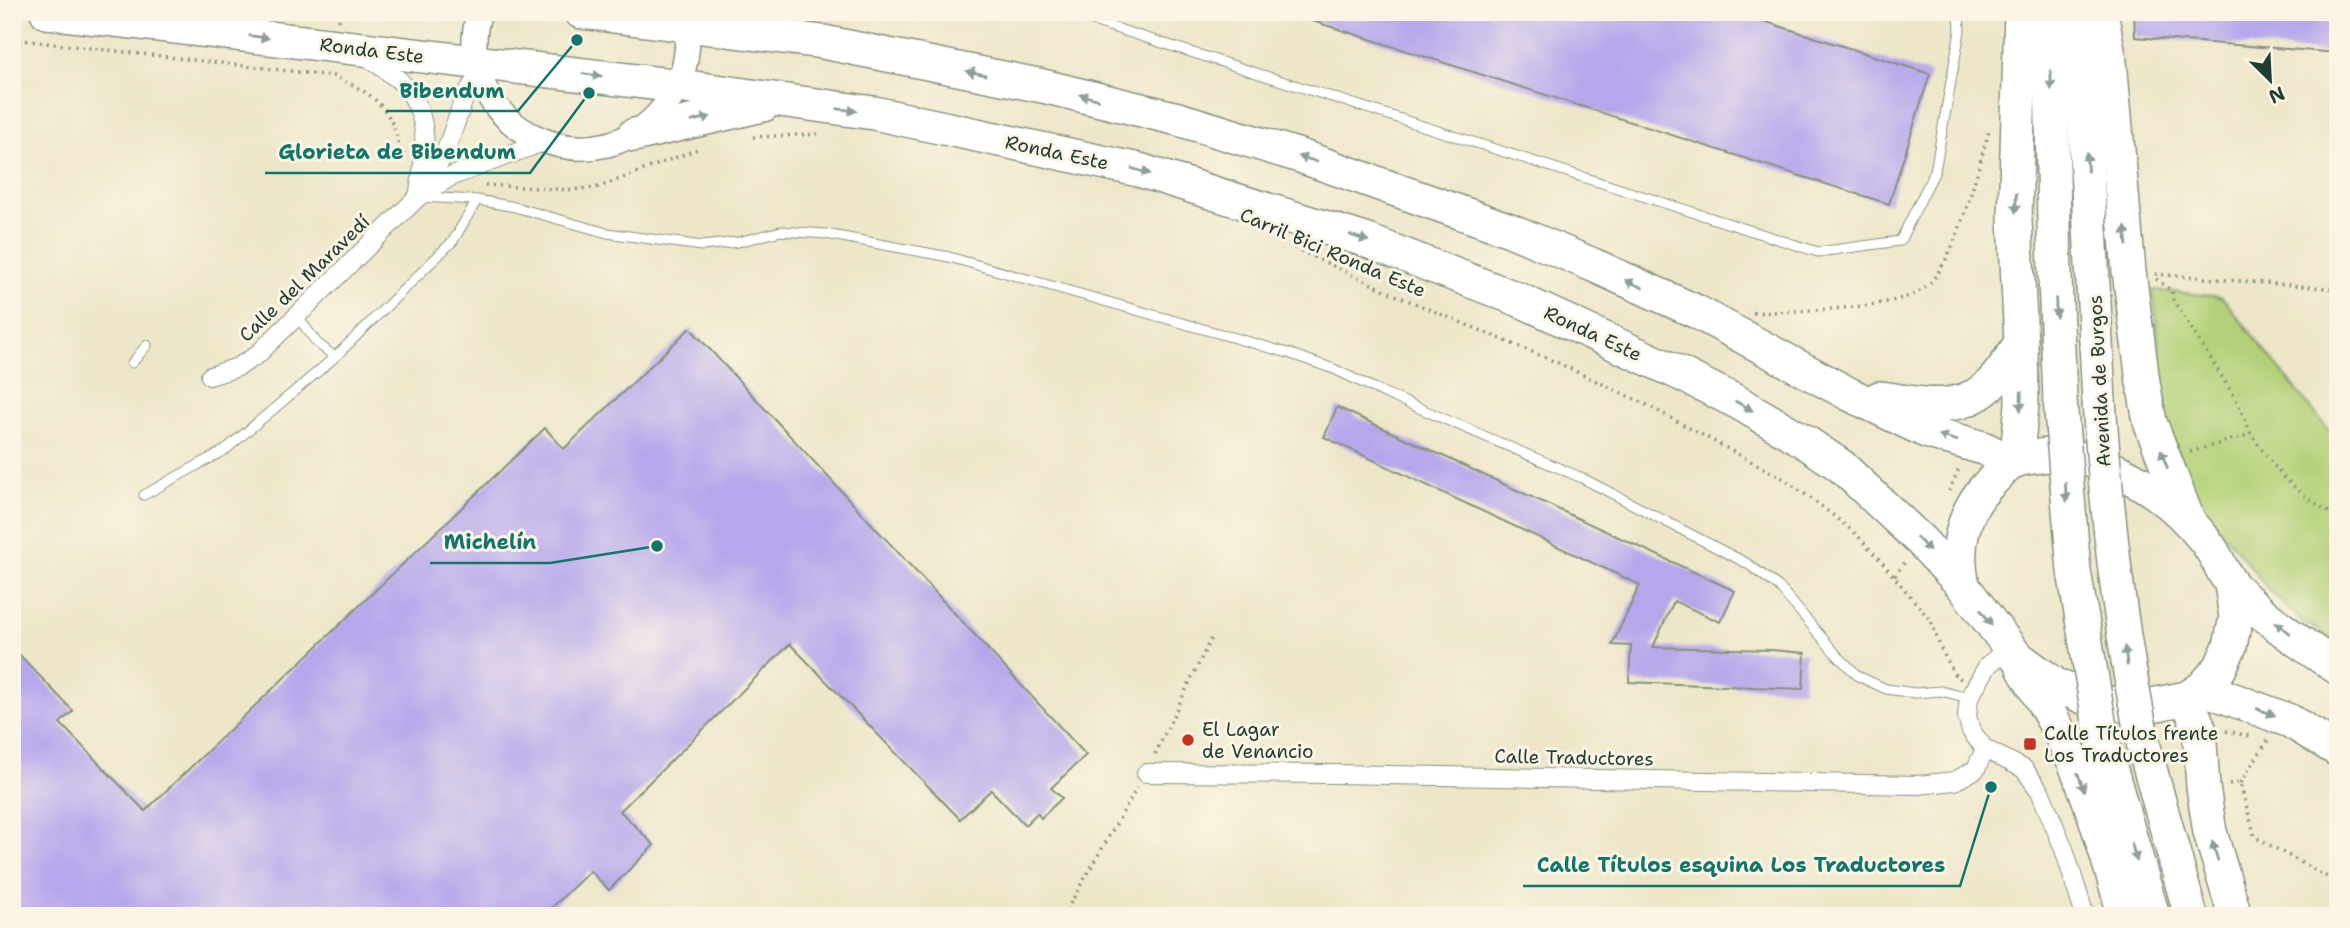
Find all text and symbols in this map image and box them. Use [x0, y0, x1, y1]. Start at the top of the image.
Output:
one-way arrow [248, 31, 270, 42]
street label: Ronda Este [318, 32, 426, 69]
north arrow [2234, 46, 2304, 116]
one-way arrow [965, 67, 987, 78]
callout: Bibendum [386, 69, 518, 111]
one-way arrow [581, 70, 603, 81]
one-way arrow [2045, 70, 2057, 92]
text: Bibendum [400, 77, 504, 105]
text: N [2265, 81, 2289, 110]
one-way arrow [1078, 91, 1100, 102]
one-way arrow [836, 104, 858, 115]
one-way arrow [690, 114, 712, 125]
street label: Ronda Este [1003, 129, 1111, 176]
callout: Glorieta de Bibendum [265, 131, 530, 173]
text: Glorieta de Bibendum [278, 138, 516, 166]
one-way arrow [2081, 151, 2092, 173]
one-way arrow [1297, 153, 1318, 163]
one-way arrow [1131, 167, 1152, 177]
one-way arrow [2010, 192, 2021, 214]
street label: Carril Bici Ronda Este [1236, 202, 1430, 303]
street label: Calle del Maravedí [234, 209, 376, 347]
one-way arrow [2120, 224, 2131, 246]
one-way arrow [1348, 233, 1369, 244]
one-way arrow [1624, 278, 1645, 289]
street label: Avenida de Burgos [2083, 294, 2116, 468]
one-way arrow [2051, 297, 2062, 319]
street label: Ronda Este [1540, 300, 1646, 367]
one-way arrow [2016, 391, 2027, 413]
one-way arrow [1734, 400, 1754, 412]
one-way arrow [1937, 432, 1958, 442]
one-way arrow [2159, 448, 2170, 469]
one-way arrow [2061, 481, 2072, 503]
callout: Michelín [430, 521, 550, 563]
text: Michelín [444, 528, 536, 556]
one-way arrow [1915, 535, 1931, 552]
one-way arrow [1979, 608, 1993, 626]
one-way arrow [2274, 621, 2292, 636]
one-way arrow [2120, 645, 2131, 667]
one-way arrow [2256, 707, 2277, 718]
place label: El Lagar de Venancio [1202, 717, 1314, 764]
place label: Calle Títulos frente Los Traductores [2044, 721, 2219, 768]
marker: El Lagar de Venancio [1180, 732, 1196, 748]
marker: Calle Títulos frente Los Traductores [2022, 736, 2038, 752]
street label: Calle Traductores [1494, 744, 1654, 771]
one-way arrow [2076, 771, 2087, 792]
one-way arrow [2210, 840, 2220, 861]
one-way arrow [2129, 842, 2139, 863]
callout: Calle Títulos esquina Los Traductores [1523, 844, 1960, 886]
text: Calle Títulos esquina Los Traductores [1537, 851, 1945, 879]

